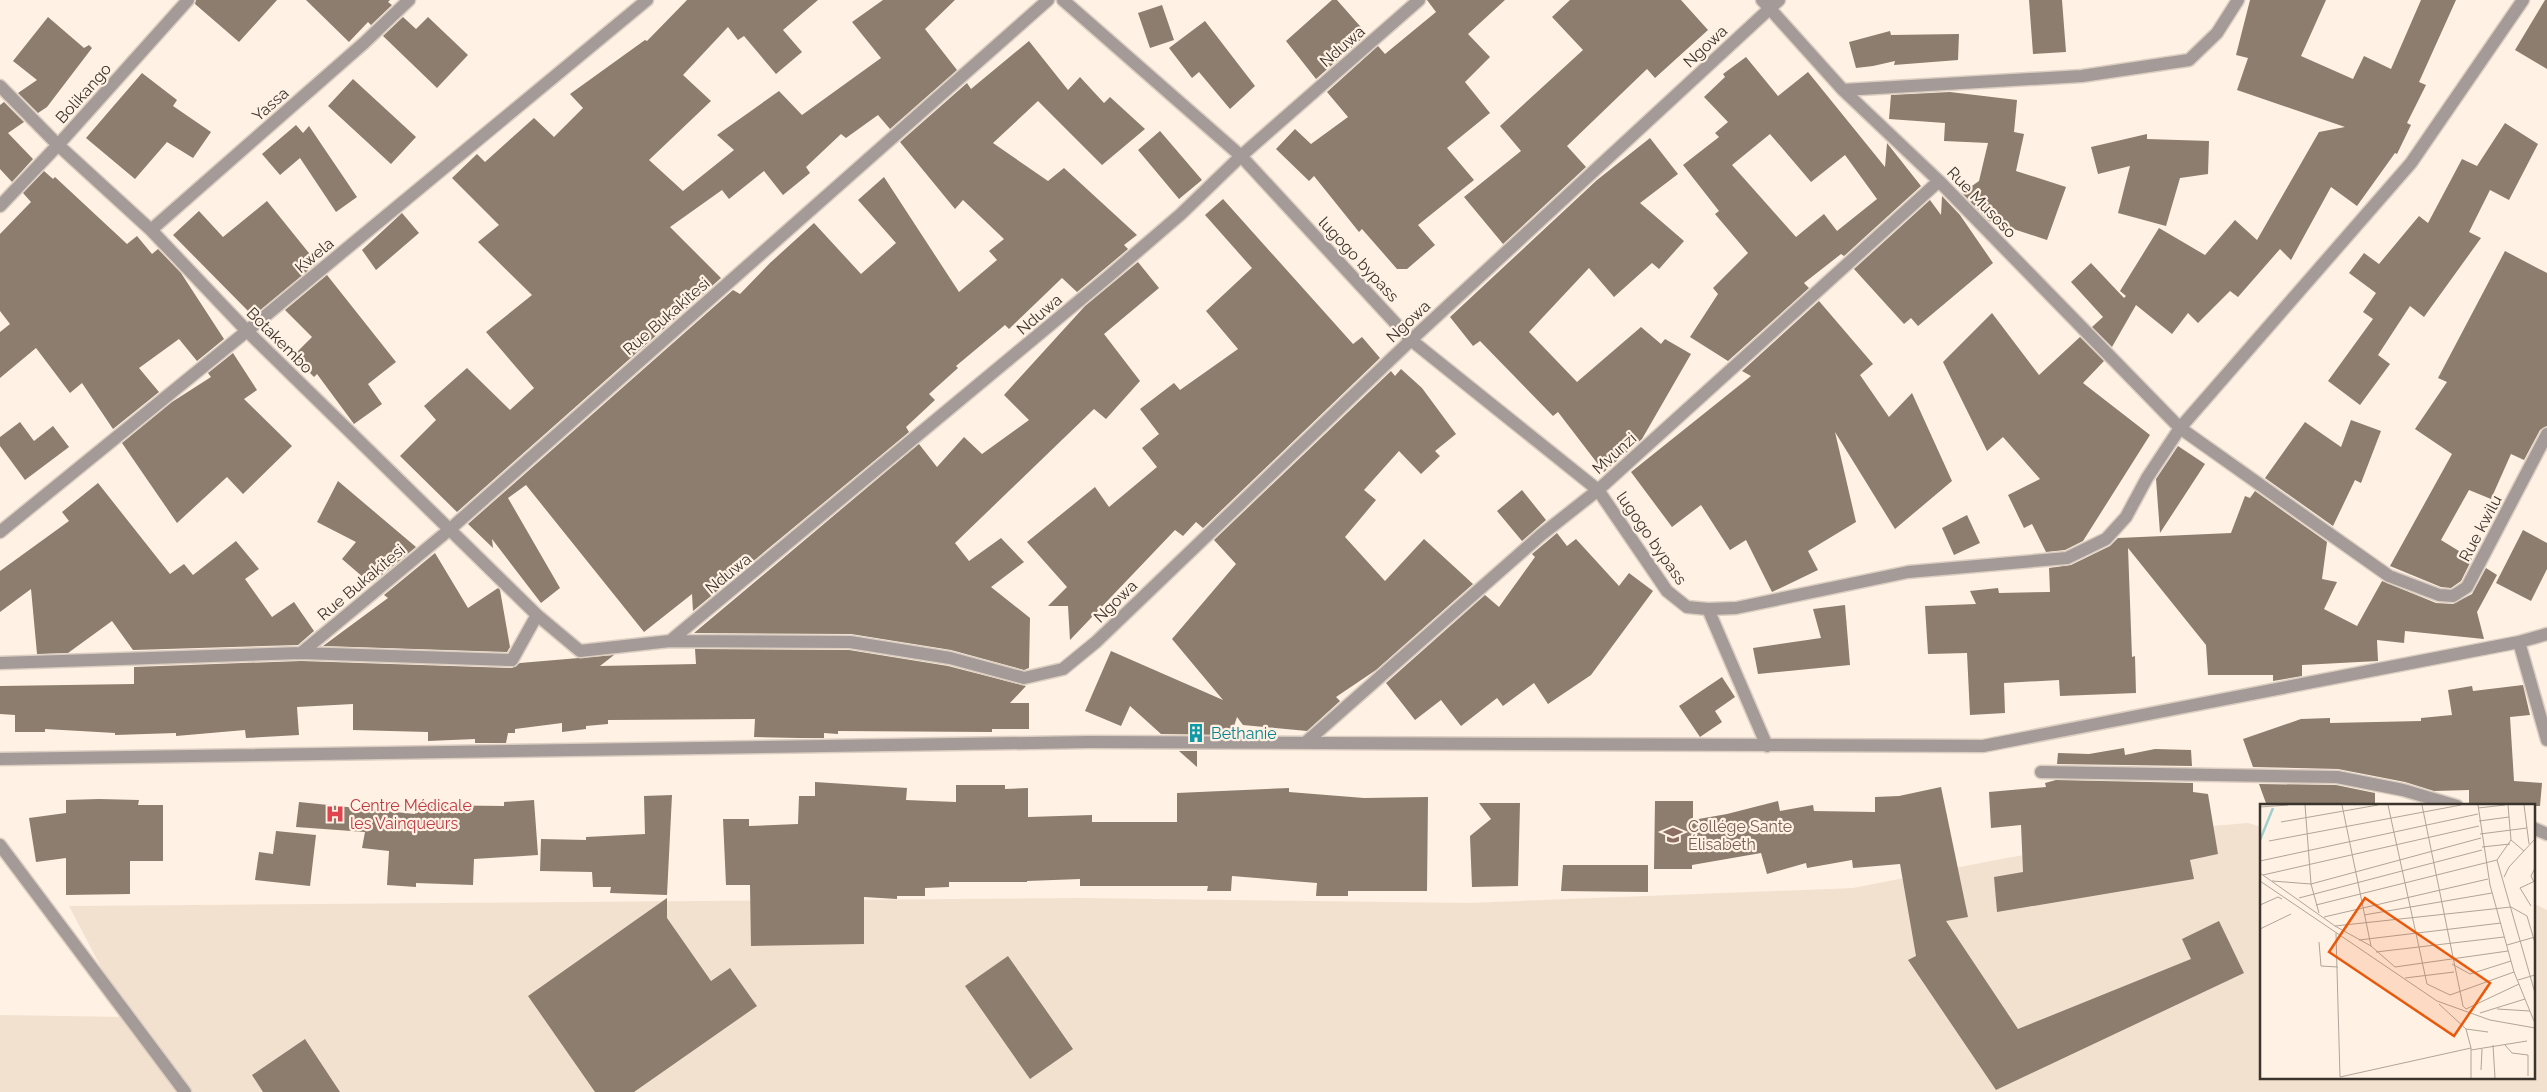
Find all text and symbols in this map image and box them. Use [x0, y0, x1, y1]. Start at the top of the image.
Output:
street label: Ngowa [1680, 21, 1731, 71]
street label: Nduwa [1316, 22, 1369, 71]
street label: Bolikango [52, 60, 115, 127]
street label: Yassa [248, 83, 292, 125]
street label: Rue Musoso [1943, 163, 2020, 242]
street label: lugogo bypass [1314, 213, 1403, 306]
street label: Kwela [291, 234, 338, 277]
street label: Rue Bukakitesi [619, 274, 713, 359]
street label: Nduwa [1013, 290, 1066, 339]
street label: Ngowa [1383, 296, 1434, 346]
street label: Botakembo [243, 303, 317, 377]
street label: Mvunzi [1588, 429, 1640, 478]
street label: lugogo bypass [1613, 488, 1691, 589]
street label: Rue kwilu [2455, 492, 2506, 565]
street label: Rue Bukakitesi [314, 540, 409, 625]
street label: Nduwa [702, 549, 755, 598]
street label: Ngowa [1090, 576, 1141, 627]
building icon: Bethanie [1185, 722, 1207, 744]
place label: Bethanie [1211, 724, 1277, 743]
place label: Centre Médicale les Vainqueurs [350, 796, 472, 833]
hospital icon: Centre Médicale les Vainqueurs [324, 803, 346, 825]
inset map [2260, 804, 2534, 1080]
place label: Collége Sante Élisabeth [1688, 817, 1792, 854]
school or university icon: Collége Sante Élisabeth [1662, 824, 1684, 846]

